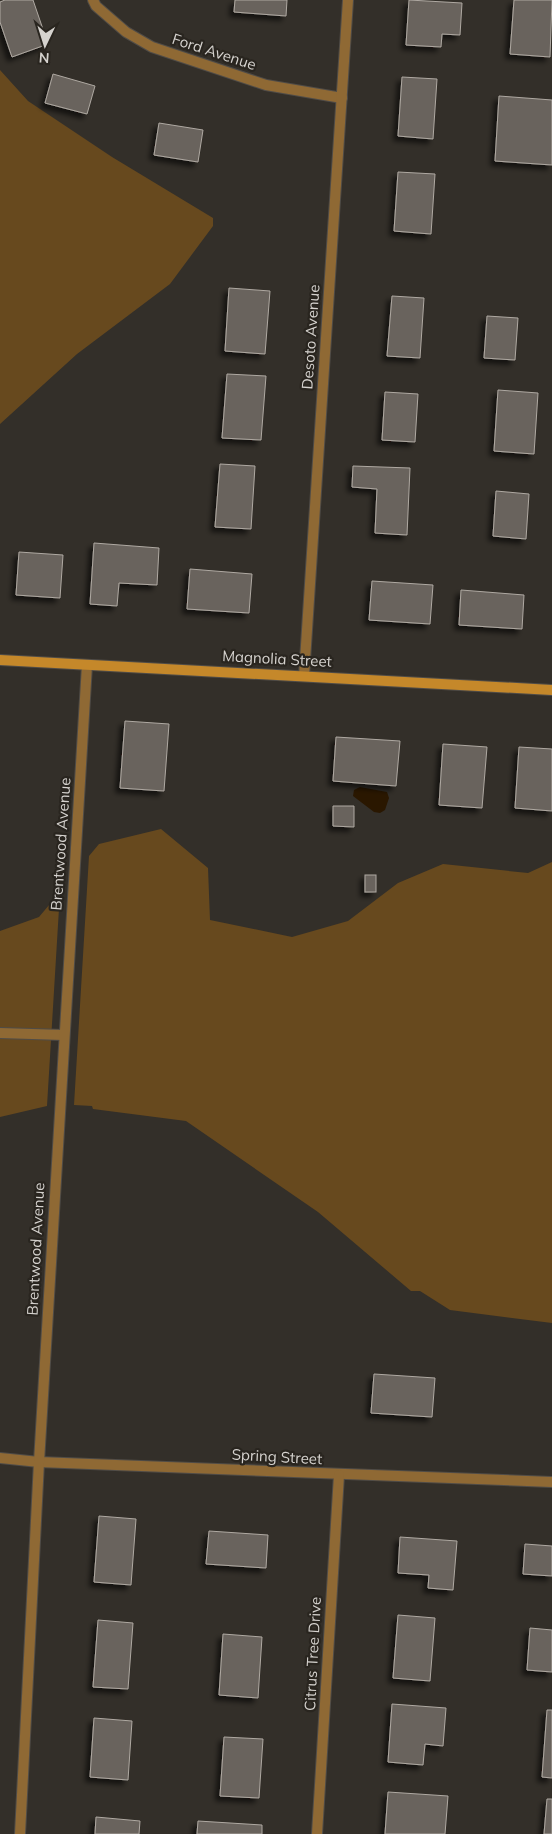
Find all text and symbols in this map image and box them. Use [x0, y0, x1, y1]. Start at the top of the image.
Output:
north arrow [20, 20, 70, 70]
street label: Ford Avenue [170, 29, 259, 74]
text: N [38, 49, 50, 67]
street label: Desoto Avenue [297, 284, 324, 390]
street label: Magnolia Street [222, 646, 332, 671]
street label: Brentwood Avenue [46, 777, 75, 911]
street label: Brentwood Avenue [23, 1182, 48, 1316]
street label: Spring Street [231, 1445, 323, 1468]
street label: Citrus Tree Drive [300, 1596, 325, 1712]

